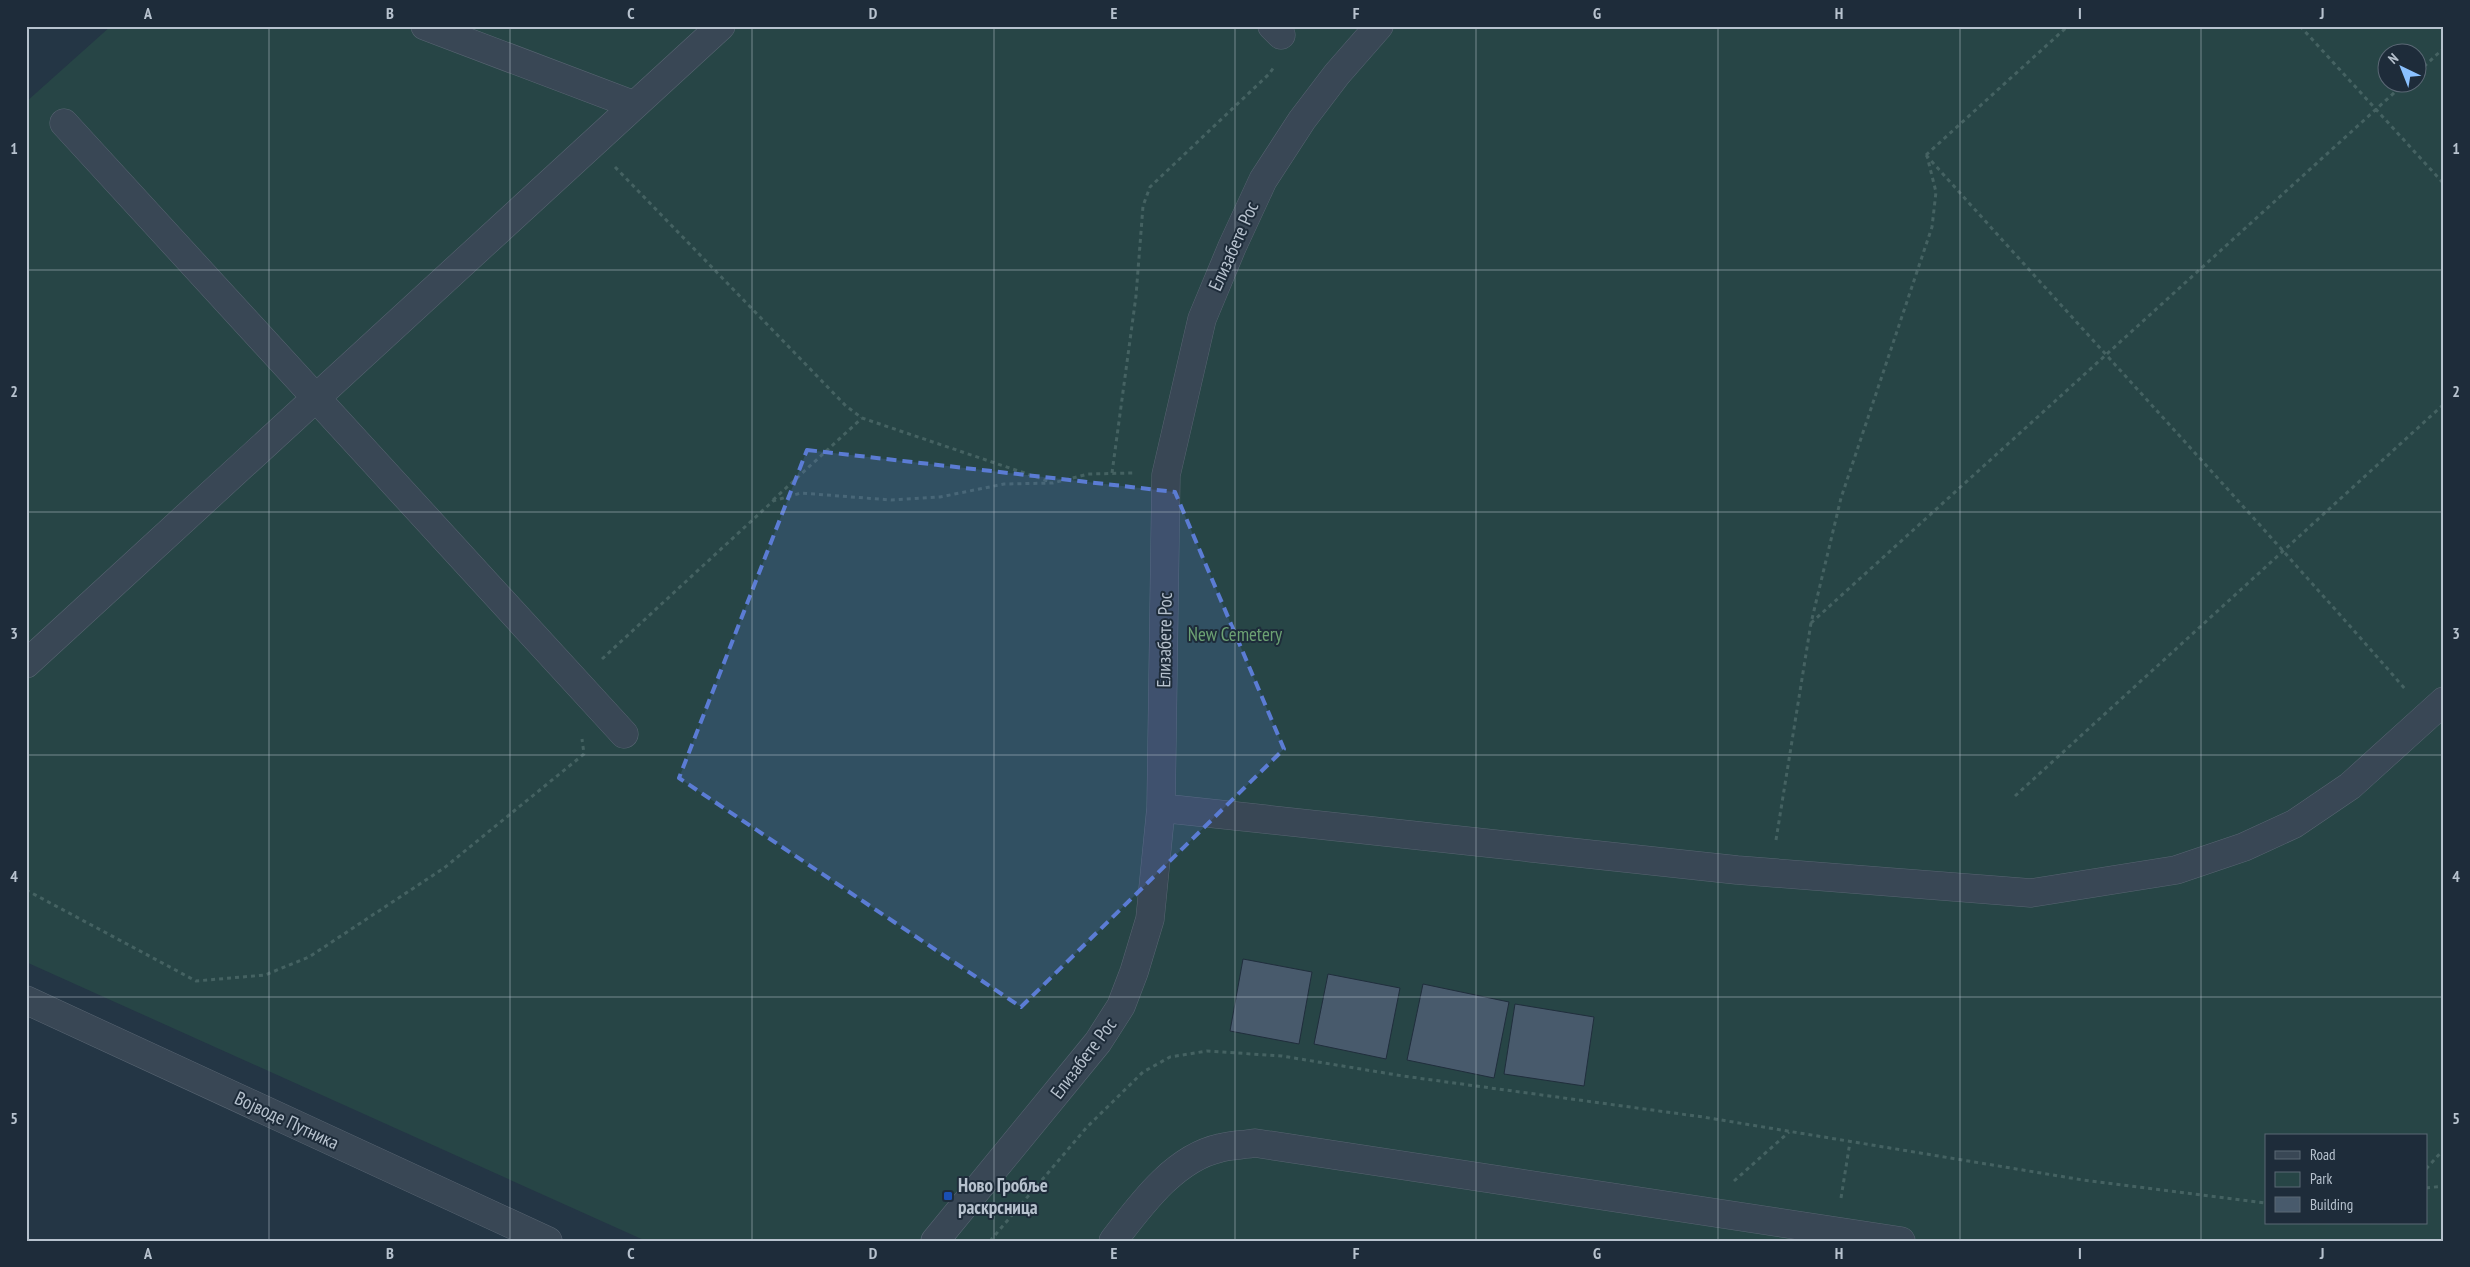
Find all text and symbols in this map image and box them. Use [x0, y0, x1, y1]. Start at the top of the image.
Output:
text: A [143, 3, 153, 23]
text: B [386, 3, 394, 23]
text: C [627, 3, 635, 23]
text: D [869, 3, 878, 23]
text: E [1111, 3, 1118, 23]
text: F [1353, 3, 1360, 23]
text: G [1593, 3, 1601, 23]
text: H [1835, 3, 1843, 23]
text: I [2078, 3, 2082, 23]
text: J [2319, 3, 2324, 23]
north arrow [2378, 42, 2428, 92]
text: N [2384, 49, 2402, 68]
text: 1 [10, 138, 18, 158]
text: 1 [2452, 138, 2460, 158]
street label: Елизабете Рос [1203, 197, 1263, 294]
text: 2 [10, 381, 18, 401]
text: 2 [2452, 381, 2460, 401]
street label: Елизабете Рос [1151, 592, 1177, 688]
park label: New Cemetery [1188, 622, 1283, 646]
text: 3 [10, 623, 18, 643]
text: 3 [2452, 623, 2460, 643]
text: 4 [10, 866, 18, 886]
text: 4 [2452, 866, 2460, 886]
street label: Елизабете Рос [1045, 1013, 1121, 1103]
street label: Војводе Путника [231, 1085, 343, 1155]
text: 5 [10, 1108, 18, 1128]
text: 5 [2452, 1108, 2460, 1128]
legend [2265, 1134, 2428, 1224]
text: Road [2310, 1145, 2336, 1164]
text: Park [2310, 1169, 2332, 1188]
place label: Ново Гробље раскрсница [958, 1173, 1048, 1219]
marker: Ново Гробље раскрсница [942, 1190, 954, 1202]
text: Building [2310, 1195, 2353, 1214]
text: A [143, 1243, 153, 1263]
text: B [386, 1243, 394, 1263]
text: C [627, 1243, 635, 1263]
text: D [869, 1243, 878, 1263]
text: E [1111, 1243, 1118, 1263]
text: F [1353, 1243, 1360, 1263]
text: G [1593, 1243, 1601, 1263]
text: H [1835, 1243, 1843, 1263]
text: I [2078, 1243, 2082, 1263]
text: J [2319, 1243, 2324, 1263]

